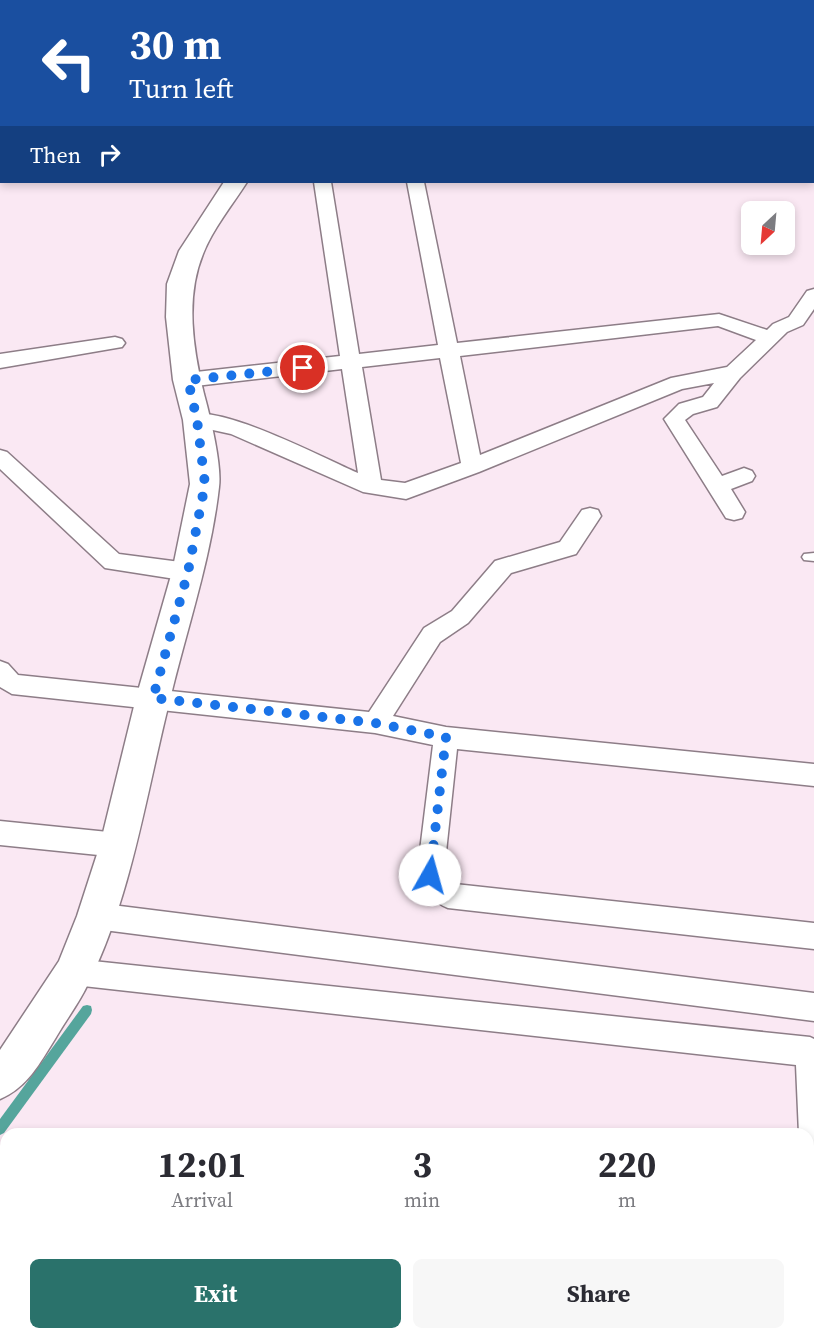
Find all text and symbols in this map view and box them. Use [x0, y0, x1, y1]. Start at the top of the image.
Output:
text: 30 m [129, 15, 222, 73]
icon: left [30, 24, 108, 102]
text: Turn left [129, 70, 233, 107]
icon: right [93, 138, 126, 171]
text: Then [30, 140, 81, 170]
north arrow [741, 201, 795, 255]
map controls [741, 201, 795, 255]
pin [277, 342, 328, 393]
icon: arrive [286, 351, 319, 384]
position arrow [398, 843, 462, 907]
text: 12:01 [158, 1140, 246, 1189]
text: 3 [412, 1140, 432, 1189]
text: 220 [598, 1140, 656, 1189]
text: Arrival [171, 1186, 233, 1214]
text: min [404, 1186, 440, 1214]
text: m [618, 1186, 636, 1214]
button: Exit [30, 1259, 401, 1328]
button: Share [413, 1259, 784, 1328]

